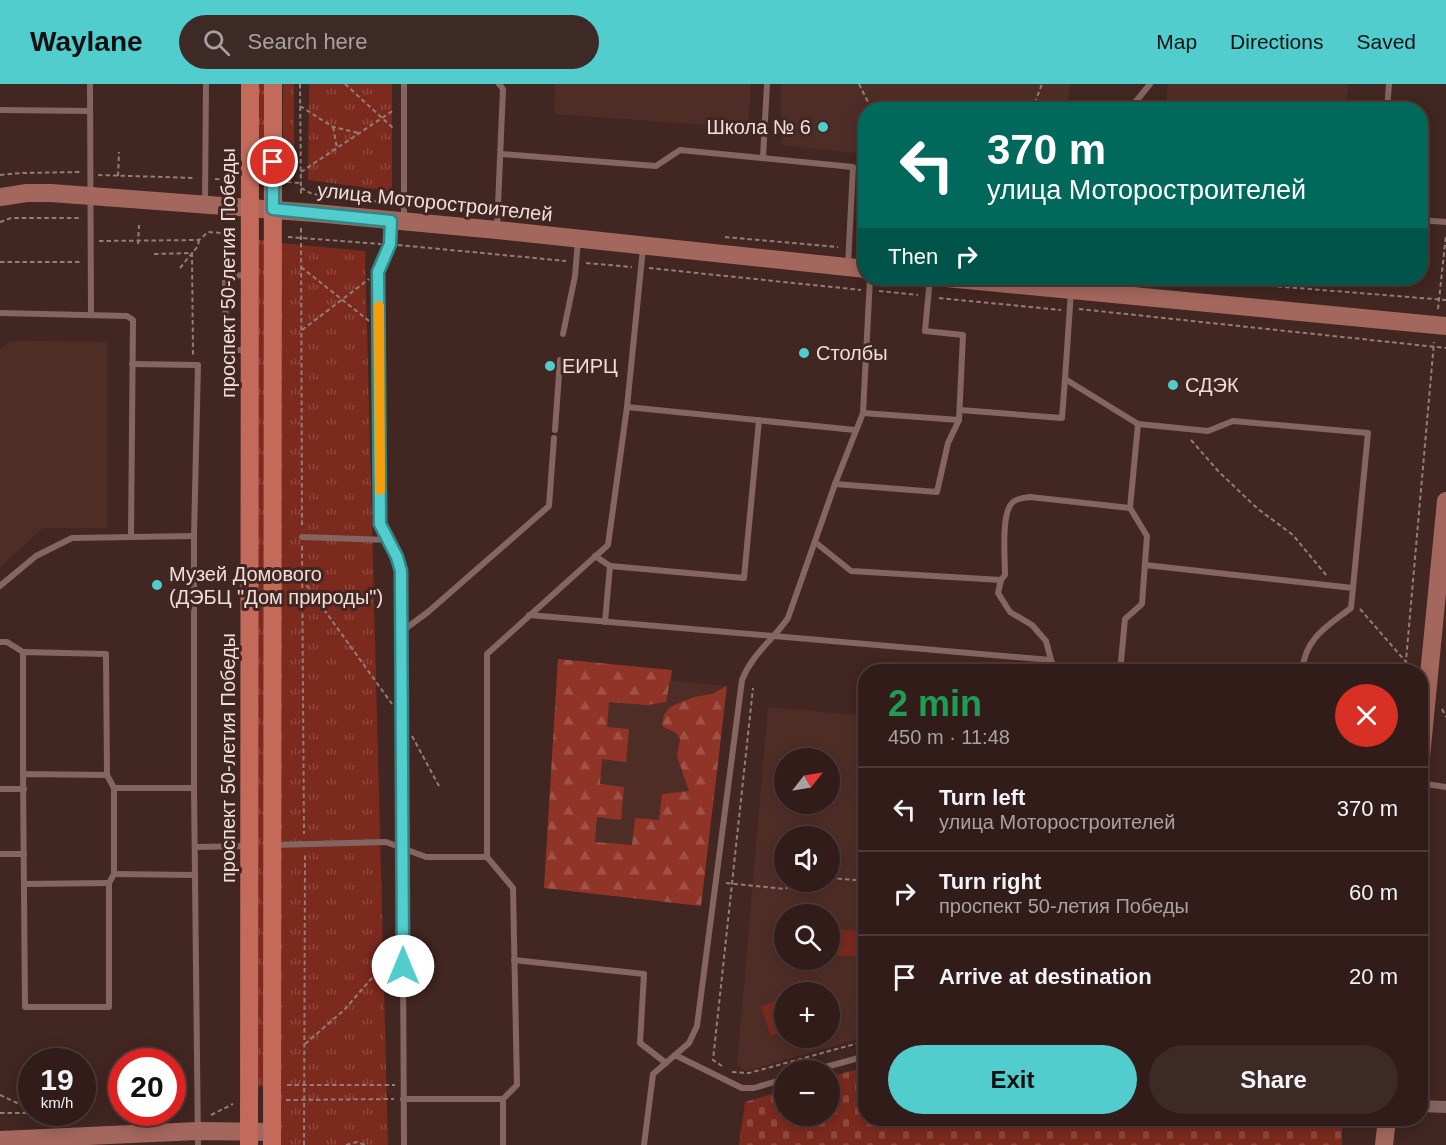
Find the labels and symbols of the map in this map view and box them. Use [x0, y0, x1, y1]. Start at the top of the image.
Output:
place label: Школа № 6 [707, 116, 811, 138]
marker: Школа № 6 [816, 120, 830, 134]
pin [247, 136, 298, 187]
street label: проспект 50-летия Победы [217, 148, 239, 398]
street label: улица Моторостроителей [316, 179, 554, 225]
place label: Столбы [816, 342, 888, 364]
marker: Столбы [797, 346, 811, 360]
place label: ЕИРЦ [562, 355, 618, 377]
marker: ЕИРЦ [543, 359, 557, 373]
place label: СДЭК [1185, 374, 1239, 396]
marker: СДЭК [1166, 378, 1180, 392]
place label: Музей Домового (ДЭБЦ "Дом природы") [169, 563, 383, 608]
marker: Музей Домового (ДЭБЦ "Дом природы") [150, 578, 164, 592]
street label: проспект 50-летия Победы [217, 633, 239, 883]
north arrow [774, 748, 840, 814]
position arrow [371, 934, 435, 998]
speed limit sign: 20 [108, 1048, 186, 1126]

